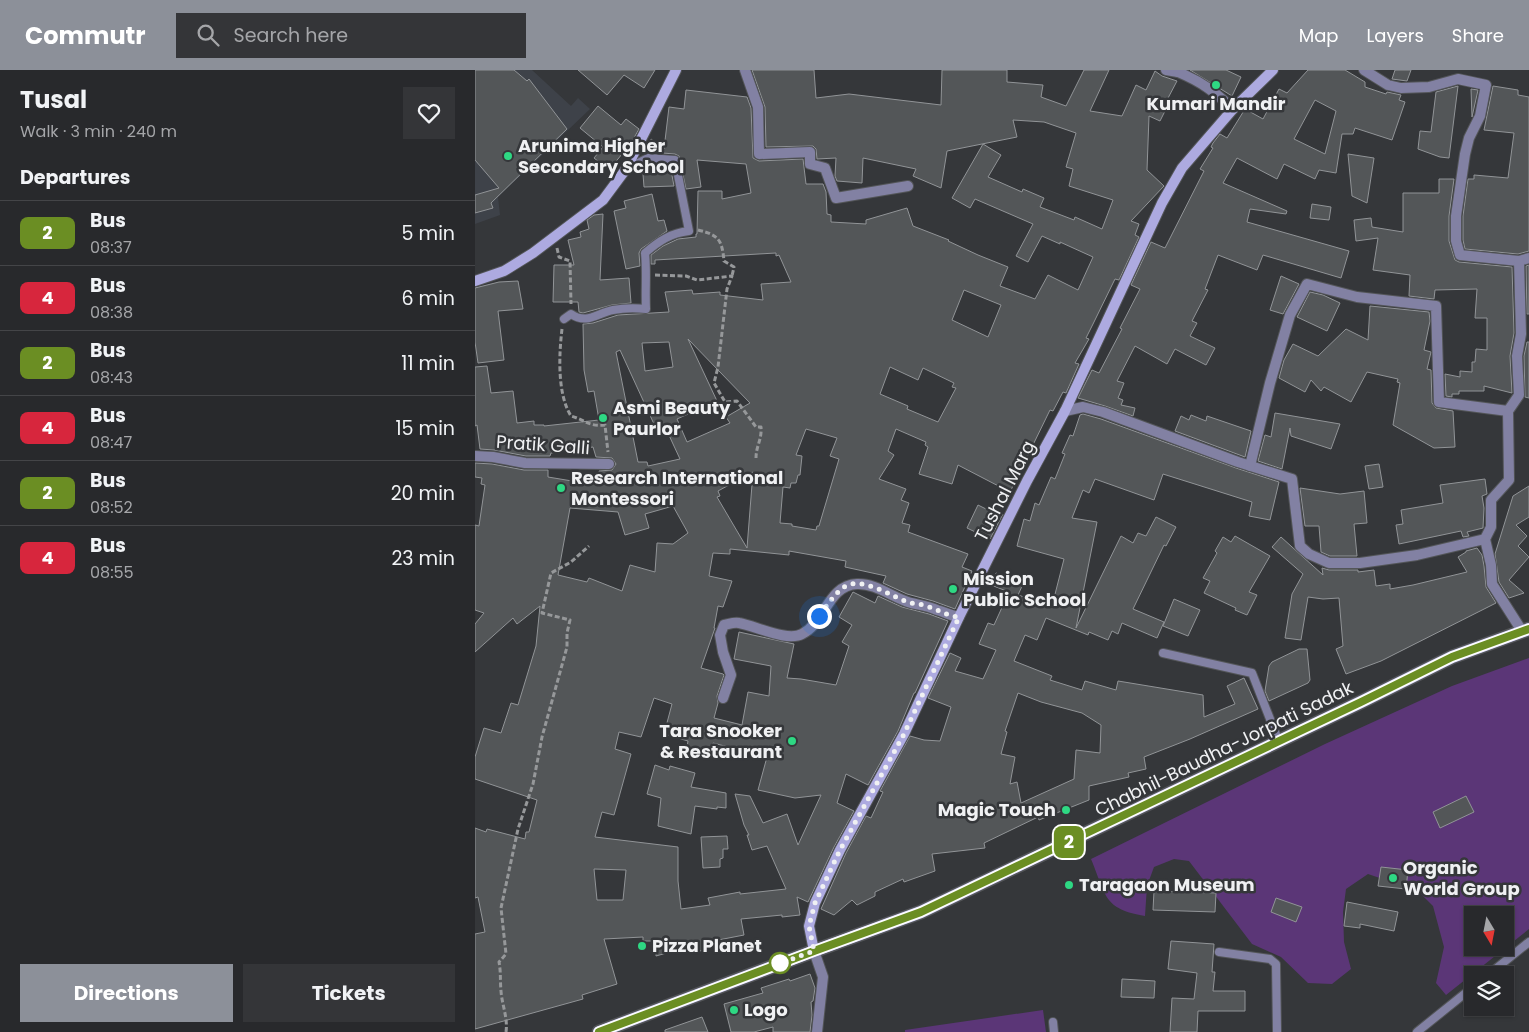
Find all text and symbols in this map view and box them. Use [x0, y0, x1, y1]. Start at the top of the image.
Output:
search box [176, 13, 526, 58]
text: Commutr [25, 19, 146, 52]
icon: search [194, 21, 222, 49]
text: Search here [234, 22, 348, 49]
text: Map [1299, 23, 1339, 48]
text: Layers [1367, 23, 1424, 48]
text: Share [1452, 23, 1504, 48]
marker: Kumari Mandir [1210, 79, 1222, 91]
text: Tusal [20, 83, 87, 116]
button: heart [403, 87, 455, 139]
place label: Kumari Mandir [1147, 91, 1286, 116]
text: Walk · 3 min · 240 m [20, 120, 177, 143]
place label: Arunima Higher Secondary School [518, 133, 684, 179]
marker: Arunima Higher Secondary School [502, 150, 514, 162]
text: Departures [20, 164, 130, 191]
text: Bus [90, 207, 126, 234]
text: 2 [42, 220, 53, 245]
text: 5 min [402, 220, 455, 247]
text: 08:37 [90, 236, 132, 259]
text: Bus [90, 272, 126, 299]
text: 4 [41, 285, 54, 310]
text: 6 min [401, 285, 455, 312]
text: 08:38 [90, 301, 133, 324]
text: Bus [90, 337, 126, 364]
text: 2 [42, 350, 53, 375]
text: 11 min [401, 350, 455, 377]
text: 08:43 [90, 366, 133, 389]
place label: Asmi Beauty Paurlor [613, 395, 731, 441]
text: Bus [90, 402, 126, 429]
marker: Asmi Beauty Paurlor [597, 412, 609, 424]
text: 4 [41, 415, 54, 440]
text: 15 min [396, 415, 455, 442]
street label: Pratik Galli [495, 429, 591, 460]
text: 08:47 [90, 431, 132, 454]
street label: Tushal Marg [968, 436, 1041, 546]
place label: Research International Montessori [571, 465, 783, 511]
text: Bus [90, 467, 126, 494]
text: 2 [42, 480, 53, 505]
text: 20 min [391, 480, 455, 507]
marker: Research International Montessori [555, 482, 567, 494]
text: 08:52 [90, 496, 133, 519]
text: Bus [90, 532, 126, 559]
text: 4 [41, 545, 54, 570]
text: 23 min [391, 545, 455, 572]
text: 08:55 [90, 561, 134, 584]
place label: Mission Public School [963, 566, 1086, 612]
marker: Mission Public School [947, 583, 959, 595]
your location [807, 604, 832, 629]
street label: Chabhil-Baudha-Jorpati Sadak [1090, 675, 1358, 822]
place label: Tara Snooker & Restaurant [659, 718, 782, 764]
marker: Tara Snooker & Restaurant [786, 735, 798, 747]
place label: Magic Touch [938, 797, 1056, 822]
marker: Magic Touch [1060, 804, 1072, 816]
line badge: 2 [1053, 826, 1085, 858]
text: 2 [1064, 829, 1074, 854]
place label: Organic World Group [1403, 855, 1520, 901]
place label: Taragaon Museum [1079, 872, 1255, 897]
marker: Organic World Group [1387, 872, 1399, 884]
marker: Taragaon Museum [1063, 879, 1075, 891]
north arrow [1464, 906, 1514, 956]
map controls [1464, 906, 1514, 1016]
place label: Pizza Planet [652, 933, 762, 958]
marker: Pizza Planet [636, 940, 648, 952]
unlabelled marker [769, 952, 791, 974]
button: Directions [20, 964, 233, 1022]
button: Tickets [243, 964, 455, 1022]
button: layers [1464, 966, 1514, 1016]
place label: Logo [744, 997, 788, 1022]
marker: Logo [728, 1004, 740, 1016]

